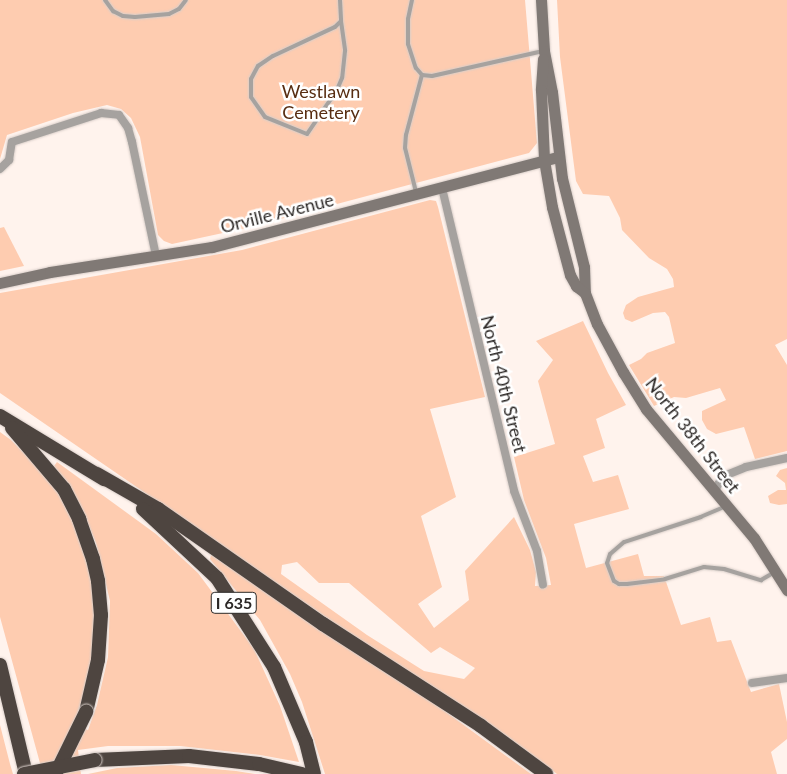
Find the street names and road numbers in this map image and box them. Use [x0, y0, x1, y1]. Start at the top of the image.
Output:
street label: Orville Avenue [218, 188, 336, 238]
street label: North 40th Street [477, 313, 531, 455]
street label: North 38th Street [641, 373, 745, 497]
road number: I 635 [210, 590, 258, 616]

